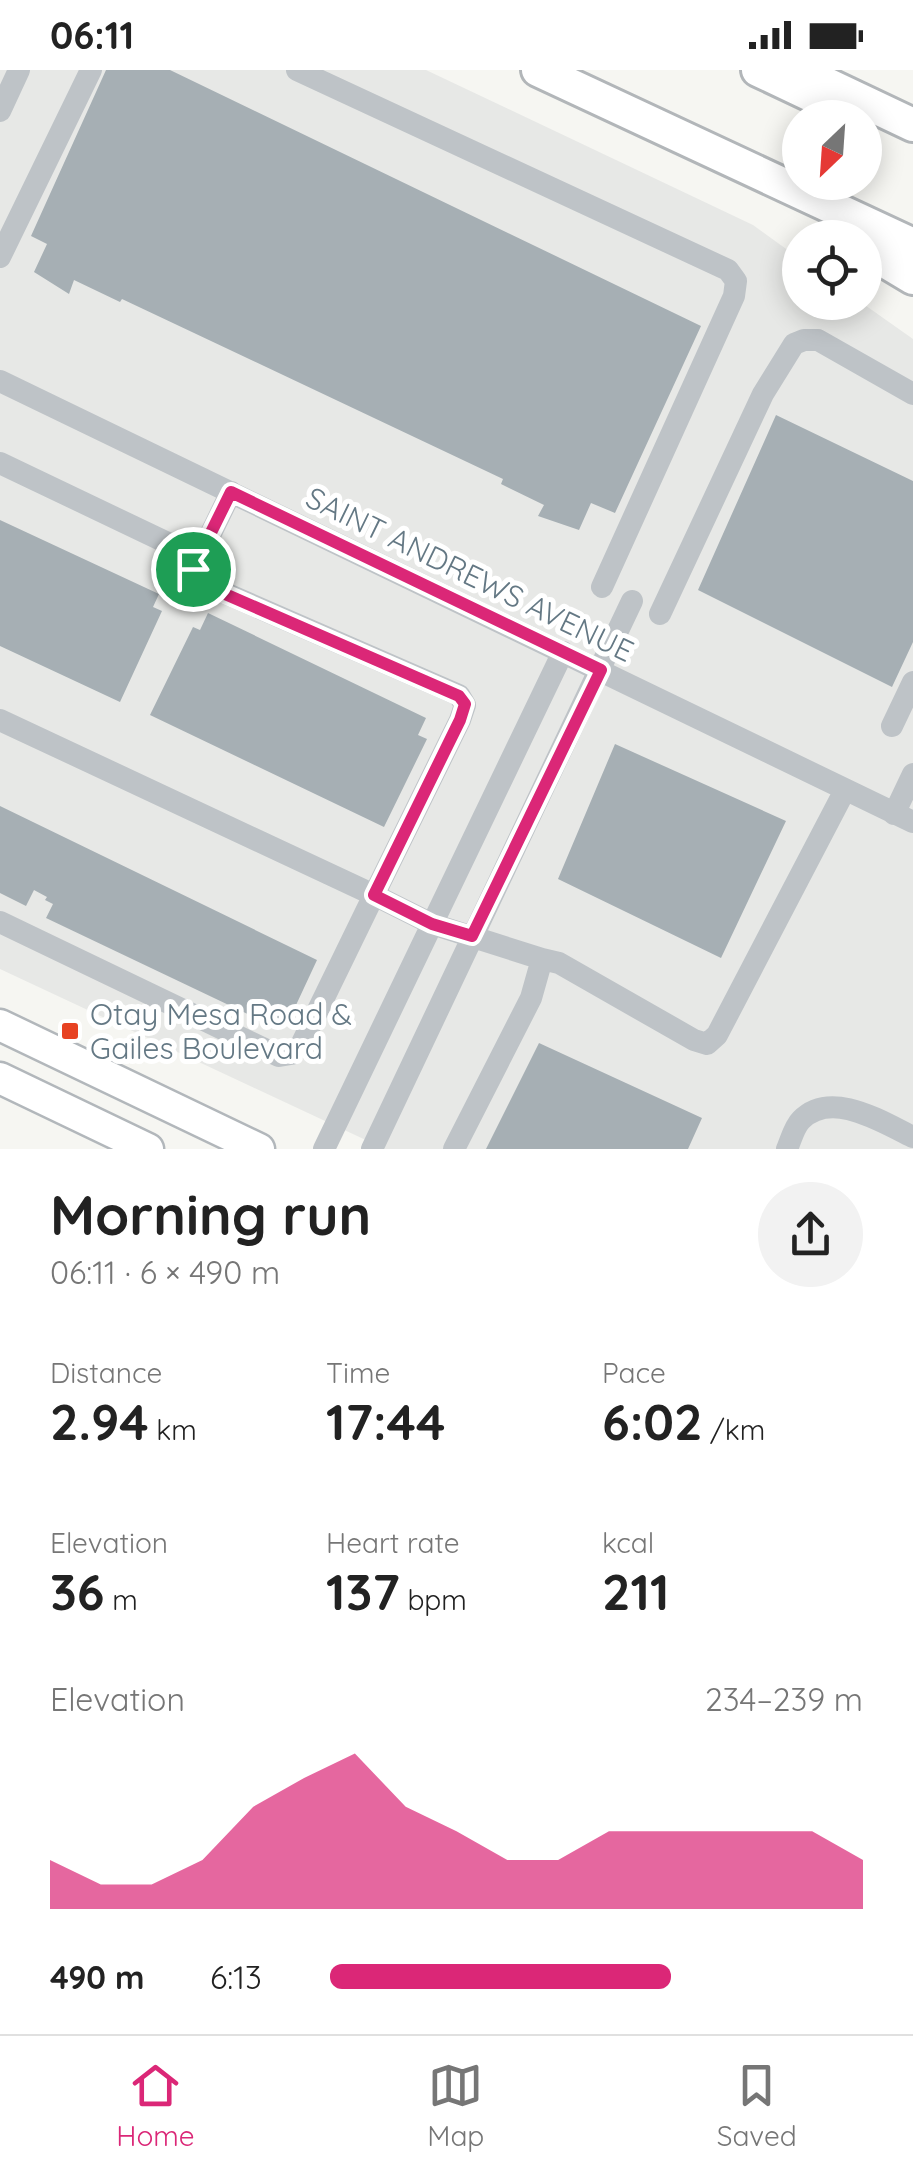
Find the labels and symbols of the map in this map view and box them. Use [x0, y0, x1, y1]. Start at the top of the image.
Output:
north arrow [782, 100, 882, 200]
street label: SAINT ANDREWS AVENUE [300, 478, 640, 670]
pin [151, 527, 236, 612]
place label: Otay Mesa Road & Gailes Boulevard [90, 995, 352, 1067]
marker: Otay Mesa Road & Gailes Boulevard [59, 1020, 81, 1042]

